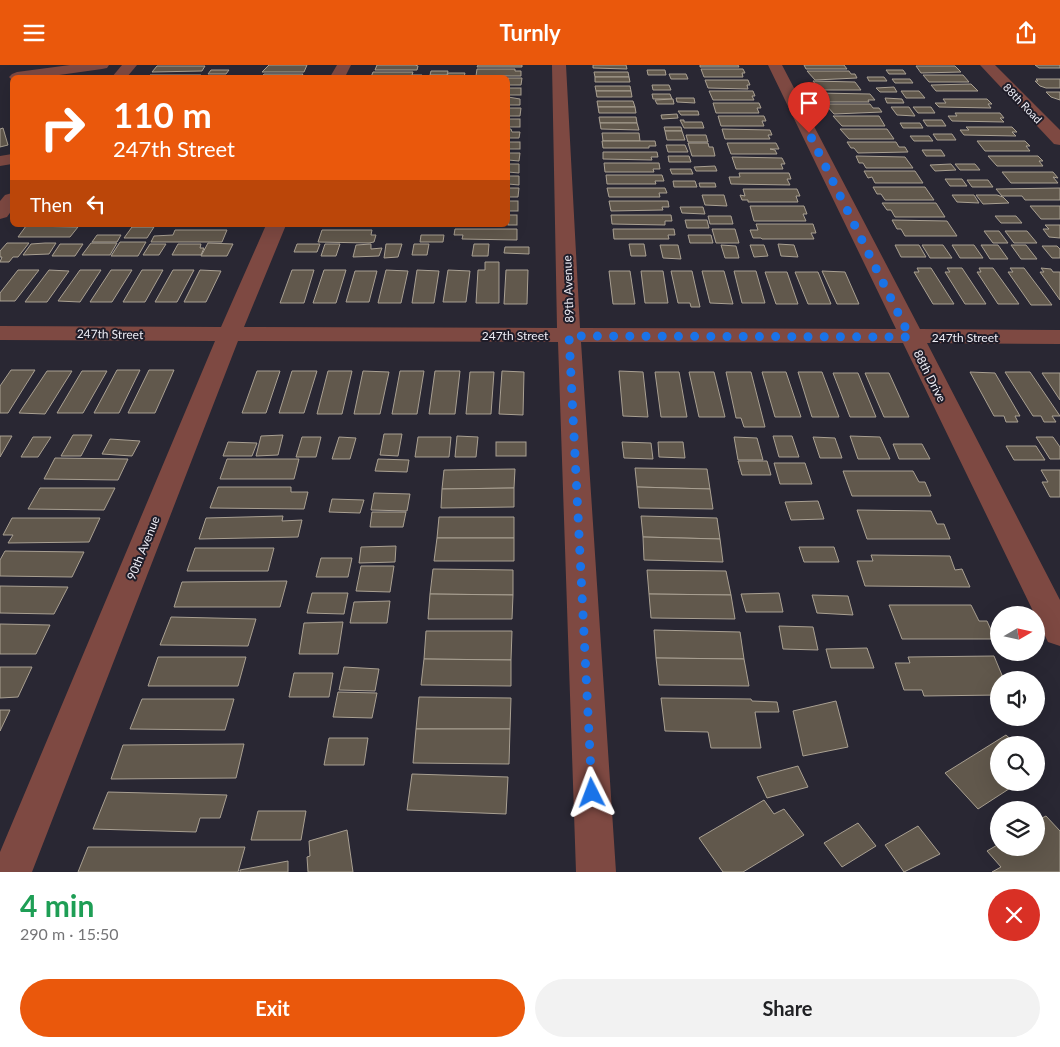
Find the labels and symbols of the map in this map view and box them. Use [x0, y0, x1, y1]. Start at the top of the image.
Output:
street label: 88th Road [1001, 80, 1045, 126]
pin [788, 82, 830, 133]
street label: 89th Avenue [559, 255, 577, 323]
street label: 247th Street [77, 326, 144, 342]
street label: 247th Street [482, 328, 549, 343]
street label: 247th Street [932, 330, 999, 345]
street label: 88th Drive [910, 347, 950, 405]
street label: 90th Avenue [123, 514, 163, 582]
north arrow [990, 606, 1045, 661]
position arrow [565, 766, 617, 818]

